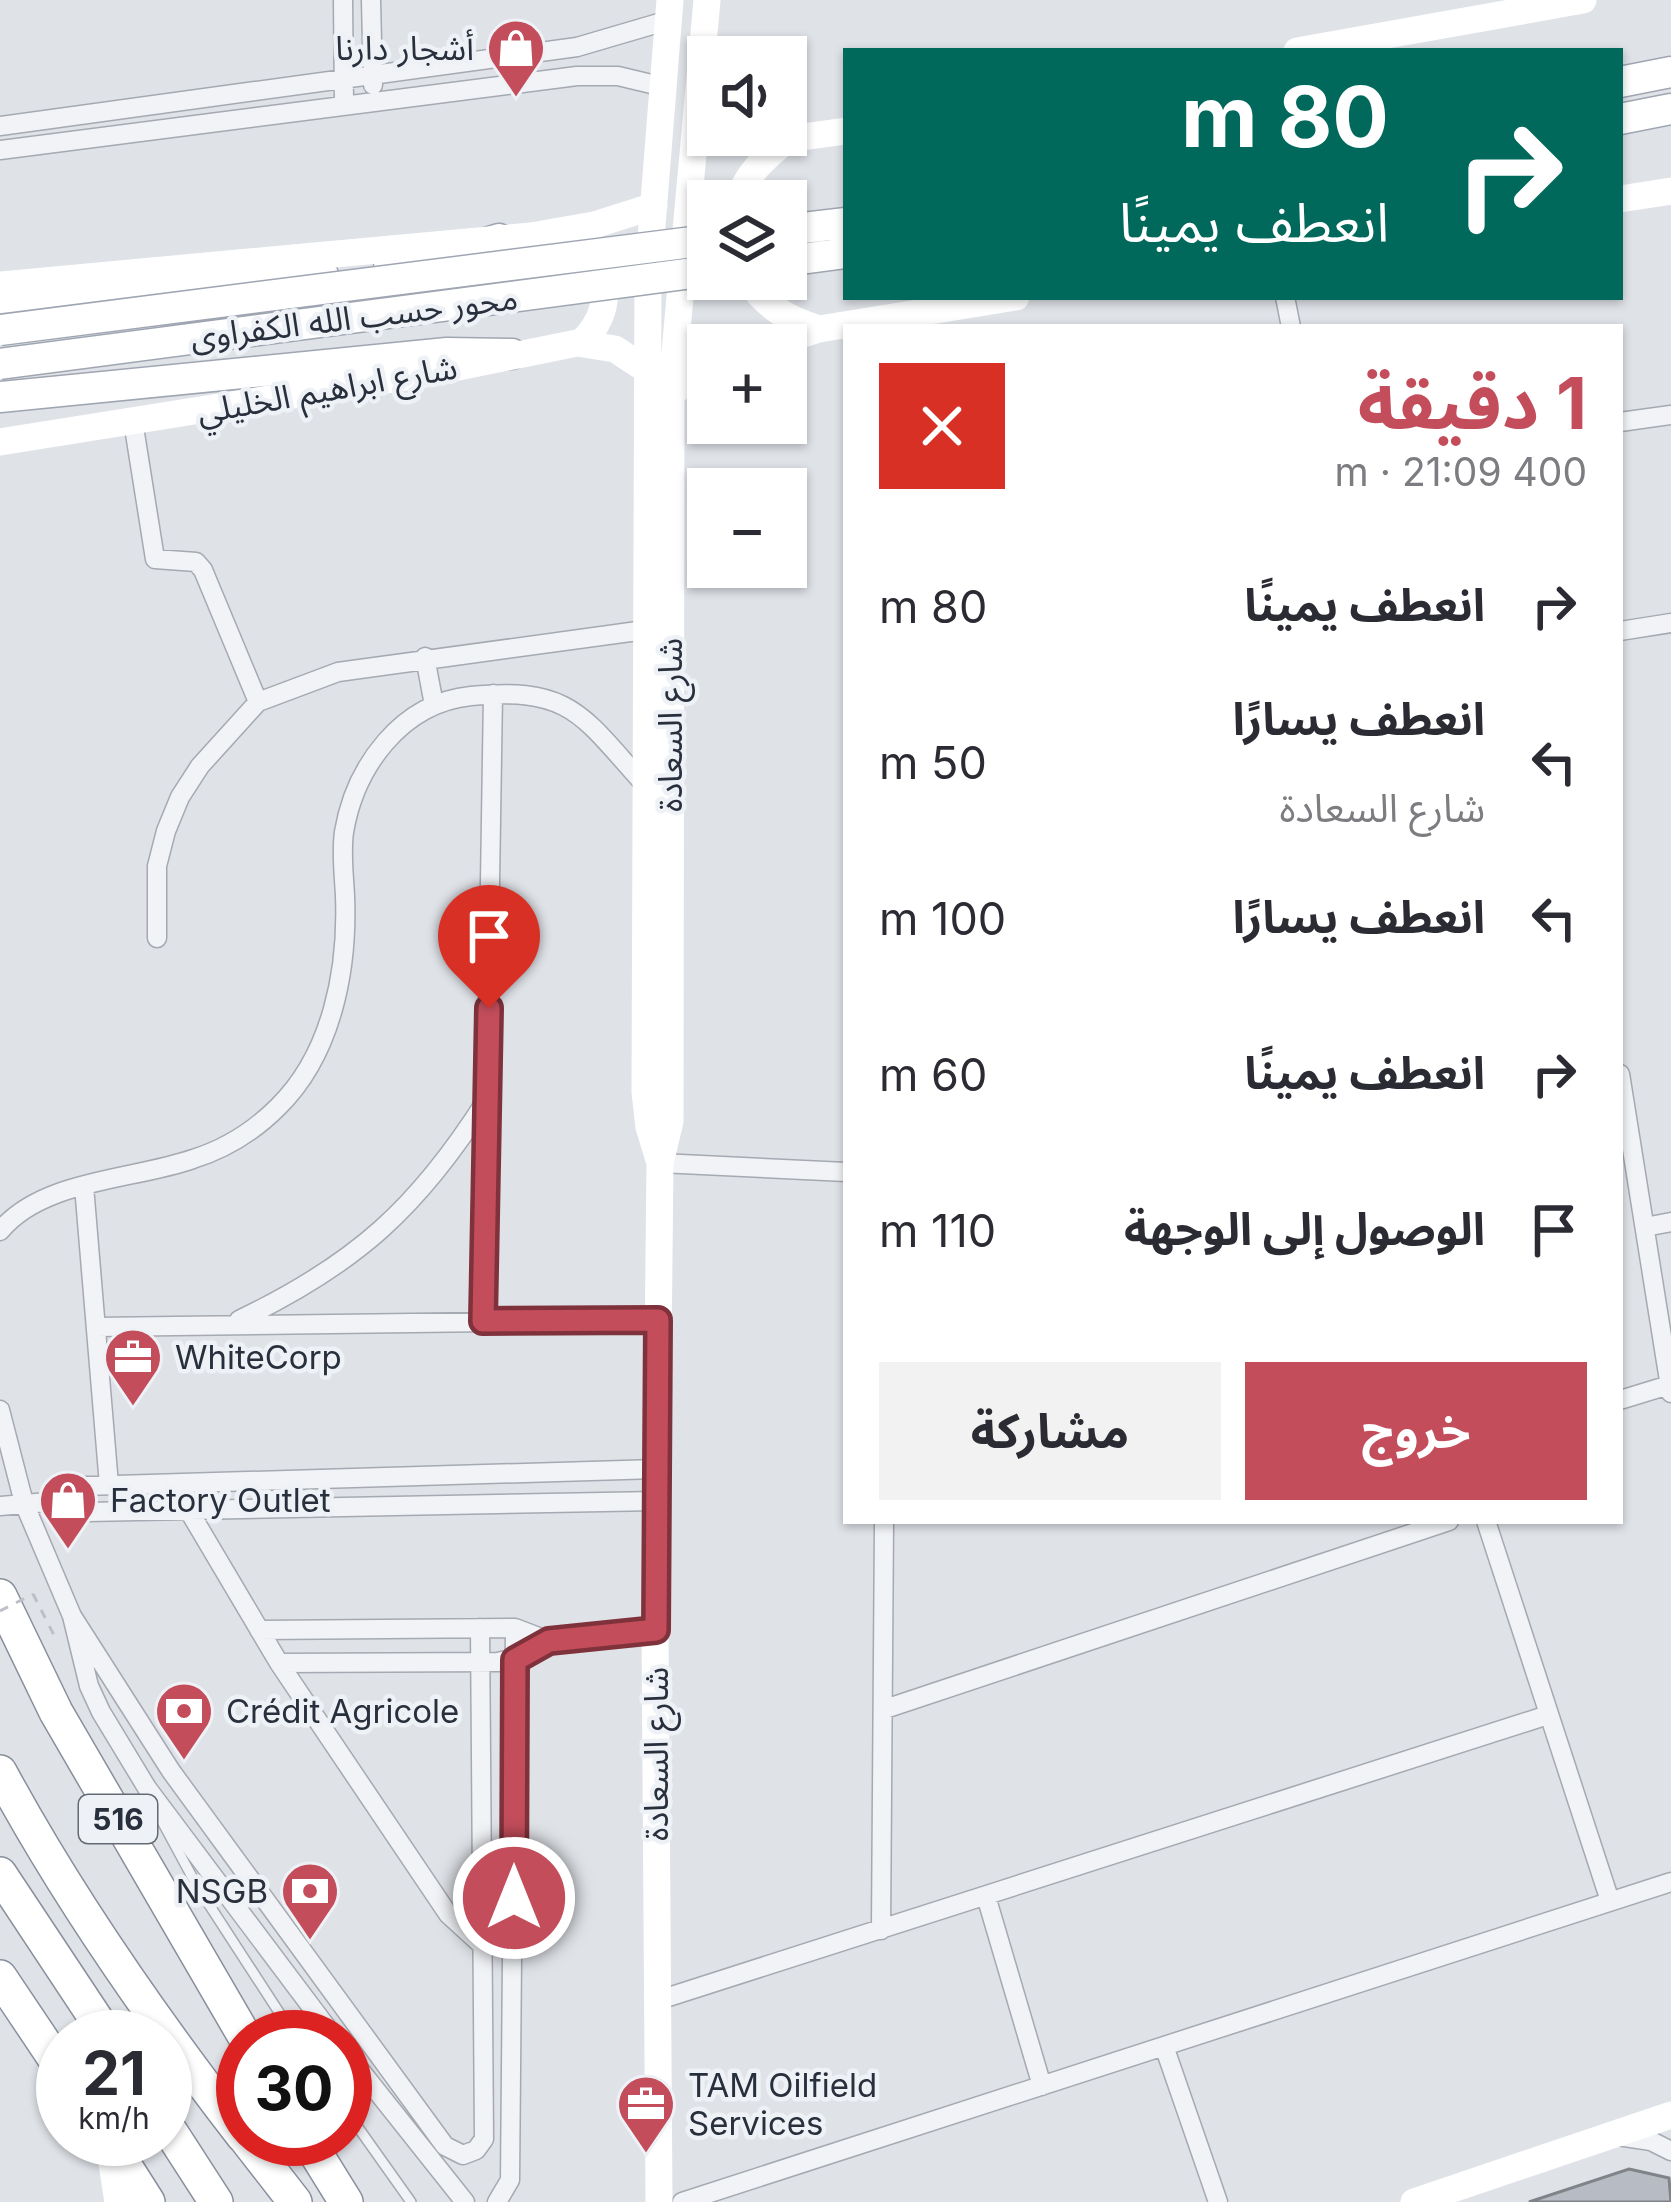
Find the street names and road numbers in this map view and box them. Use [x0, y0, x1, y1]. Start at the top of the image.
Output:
street label: محور حسب الله الكفراوى [188, 277, 520, 357]
street label: شارع ابراهيم الخليلي [194, 346, 461, 437]
street label: شارع السعادة [650, 638, 695, 812]
street label: شارع السعادة [636, 1667, 681, 1841]
road number: 516 [79, 1795, 157, 1843]

